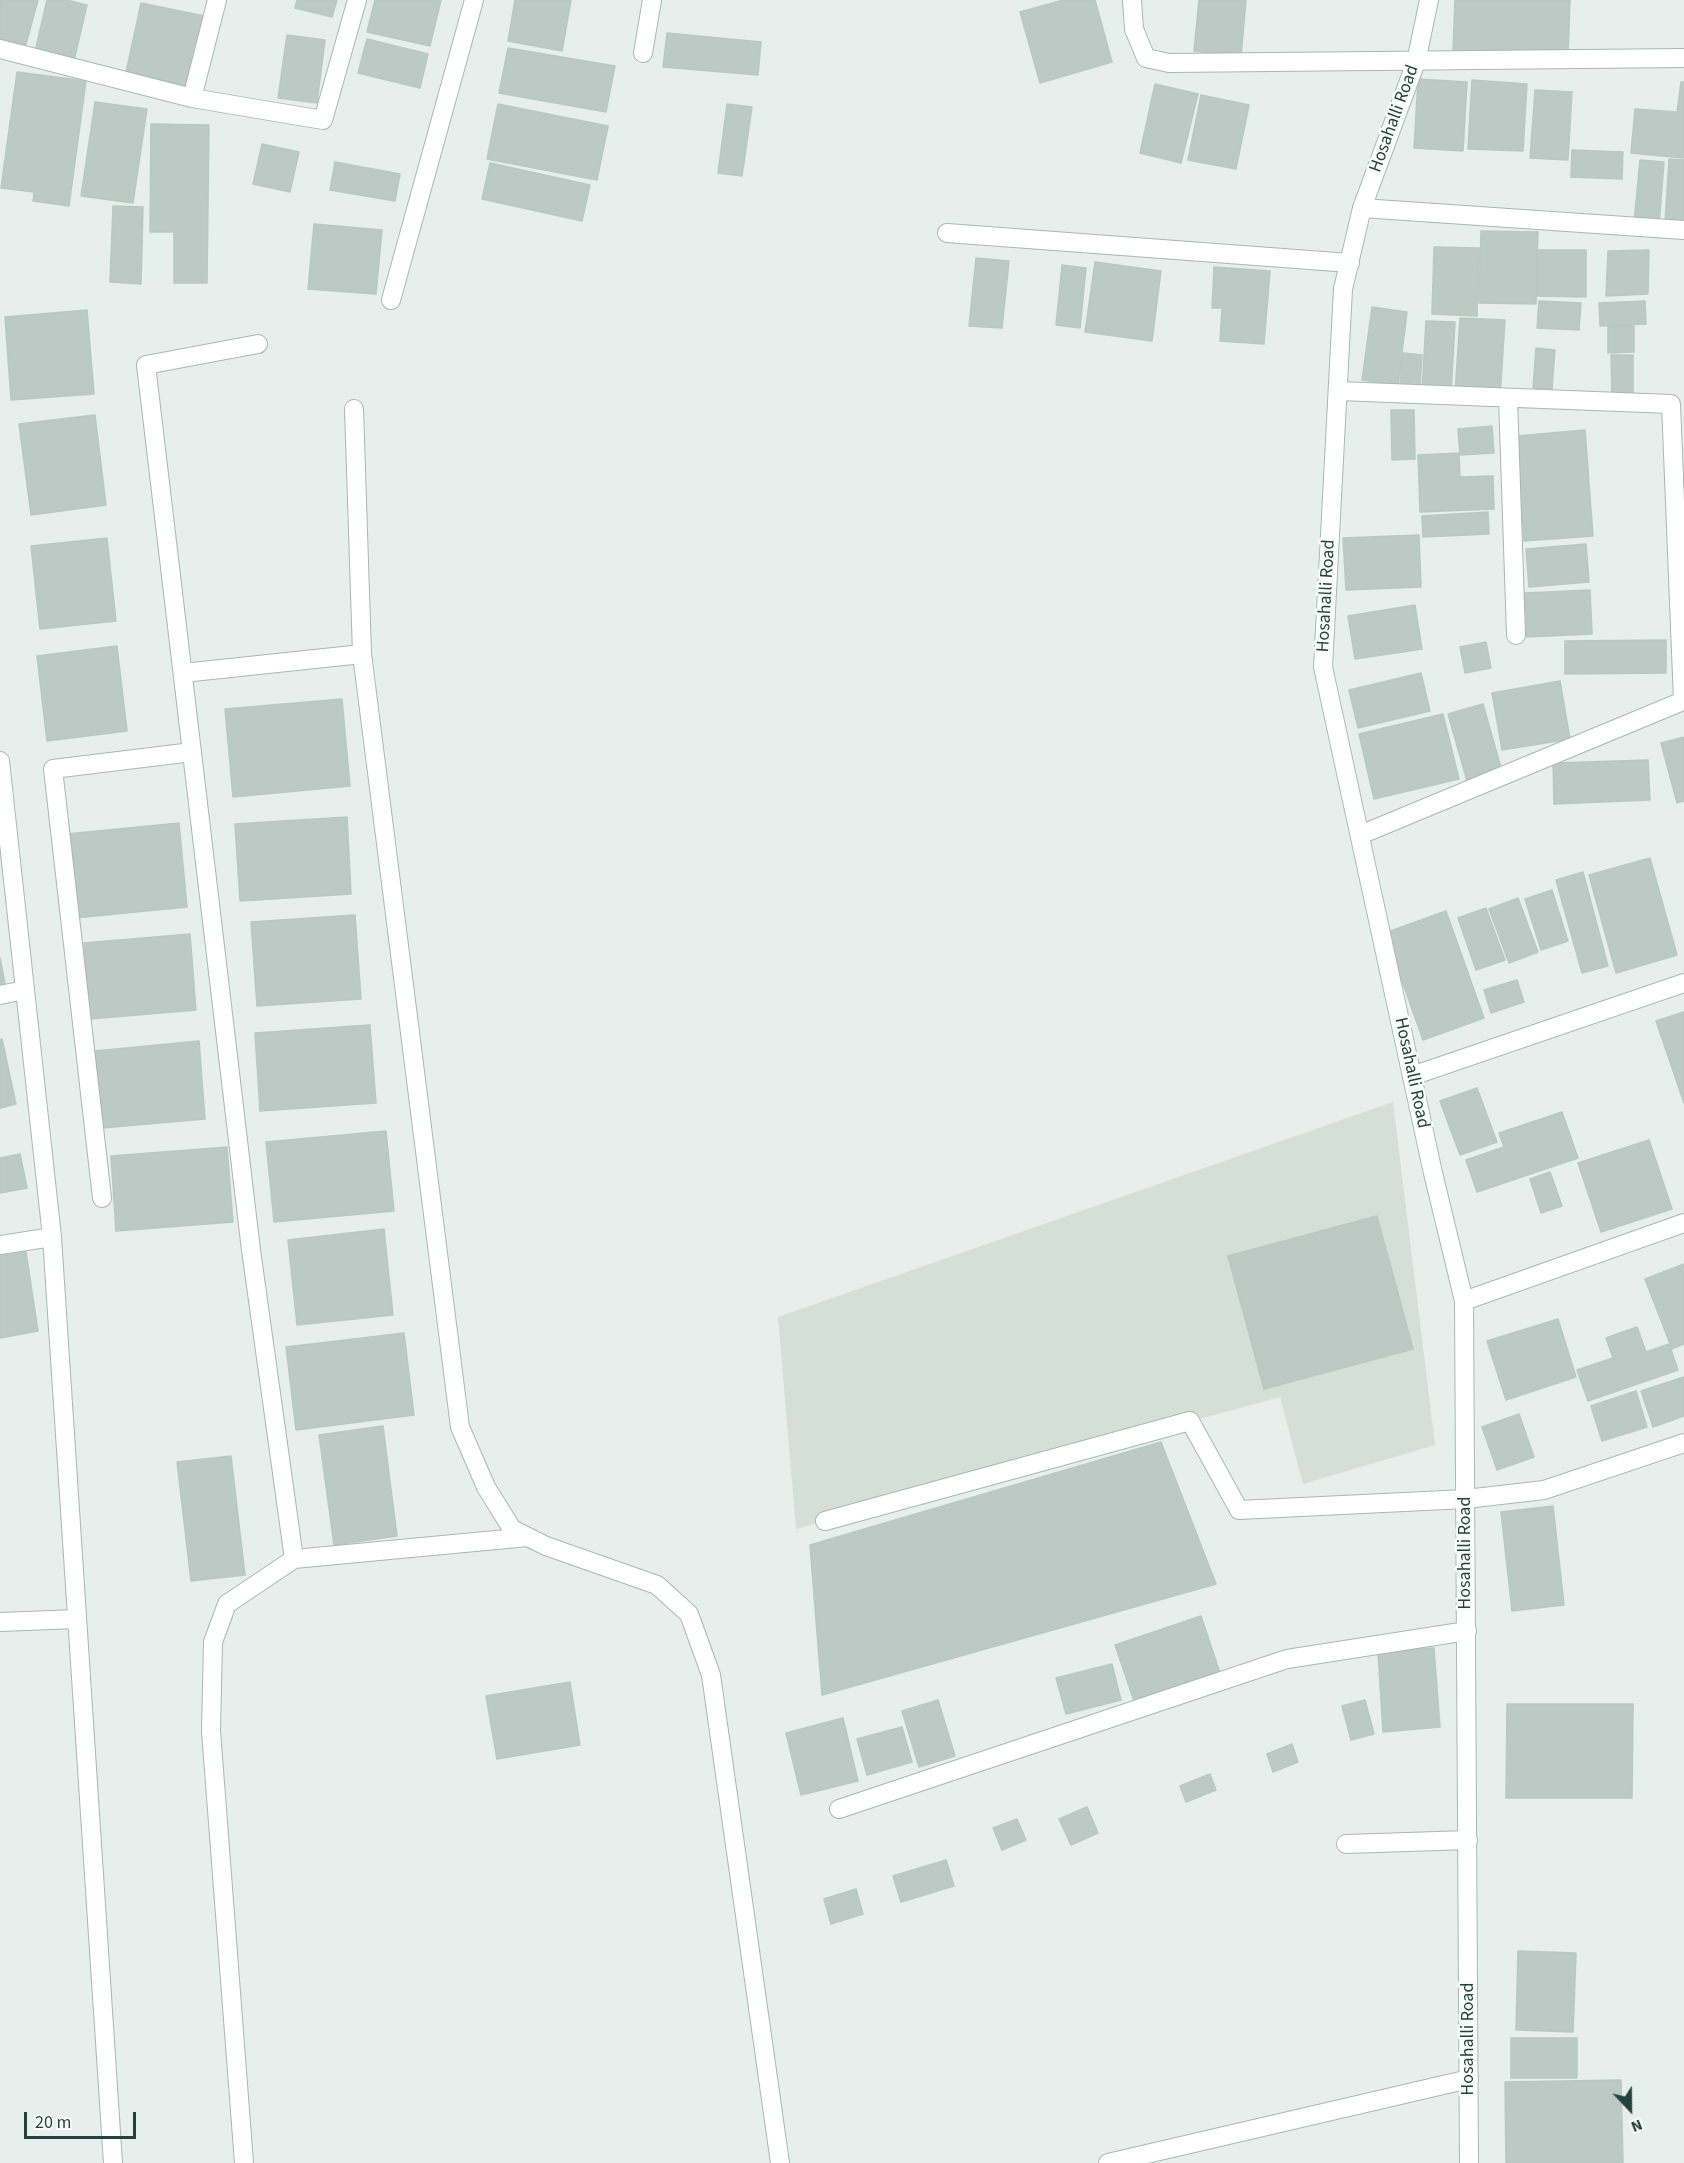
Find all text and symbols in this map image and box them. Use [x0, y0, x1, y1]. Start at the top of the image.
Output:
street label: Hosahalli Road [1366, 62, 1424, 176]
street label: Hosahalli Road [1313, 539, 1341, 653]
street label: Hosahalli Road [1389, 1016, 1433, 1130]
street label: Hosahalli Road [1455, 1497, 1477, 1609]
street label: Hosahalli Road [1458, 1983, 1480, 2095]
north arrow [1600, 2079, 1660, 2139]
scale bar [27, 2100, 140, 2138]
text: 20 m [35, 2110, 71, 2135]
text: N [1628, 2113, 1646, 2138]

